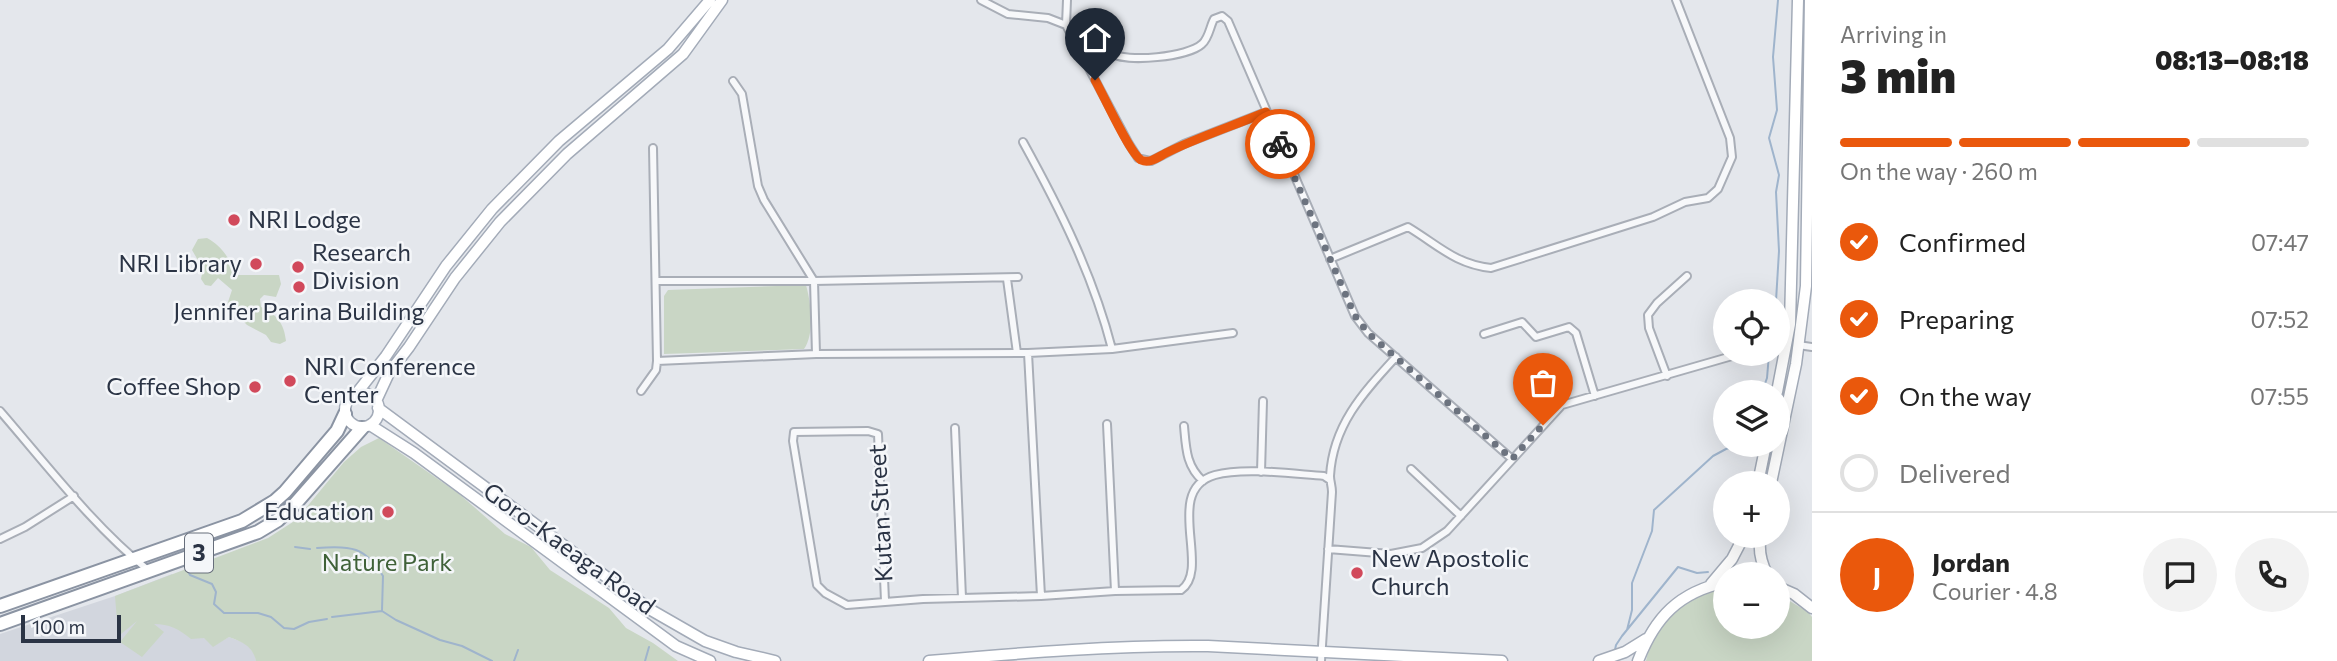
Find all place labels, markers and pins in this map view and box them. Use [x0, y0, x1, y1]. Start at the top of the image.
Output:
pin [1065, 8, 1125, 80]
place label: NRI Lodge [248, 204, 361, 233]
marker: NRI Lodge [226, 212, 242, 228]
place label: Research Division [312, 237, 411, 294]
place label: NRI Library [119, 248, 242, 277]
marker: NRI Library [248, 256, 264, 272]
marker: Research Division [290, 259, 306, 275]
marker: Jennifer Parina Building [291, 279, 307, 295]
place label: Jennifer Parina Building [173, 296, 425, 325]
place label: NRI Conference Center [304, 351, 476, 408]
pin [1513, 353, 1573, 425]
place label: Coffee Shop [106, 371, 241, 400]
marker: NRI Conference Center [282, 373, 298, 389]
marker: Coffee Shop [247, 379, 263, 395]
place label: Education [264, 496, 374, 525]
marker: Education [380, 504, 396, 520]
place label: New Apostolic Church [1371, 543, 1529, 600]
marker: New Apostolic Church [1349, 565, 1365, 581]

